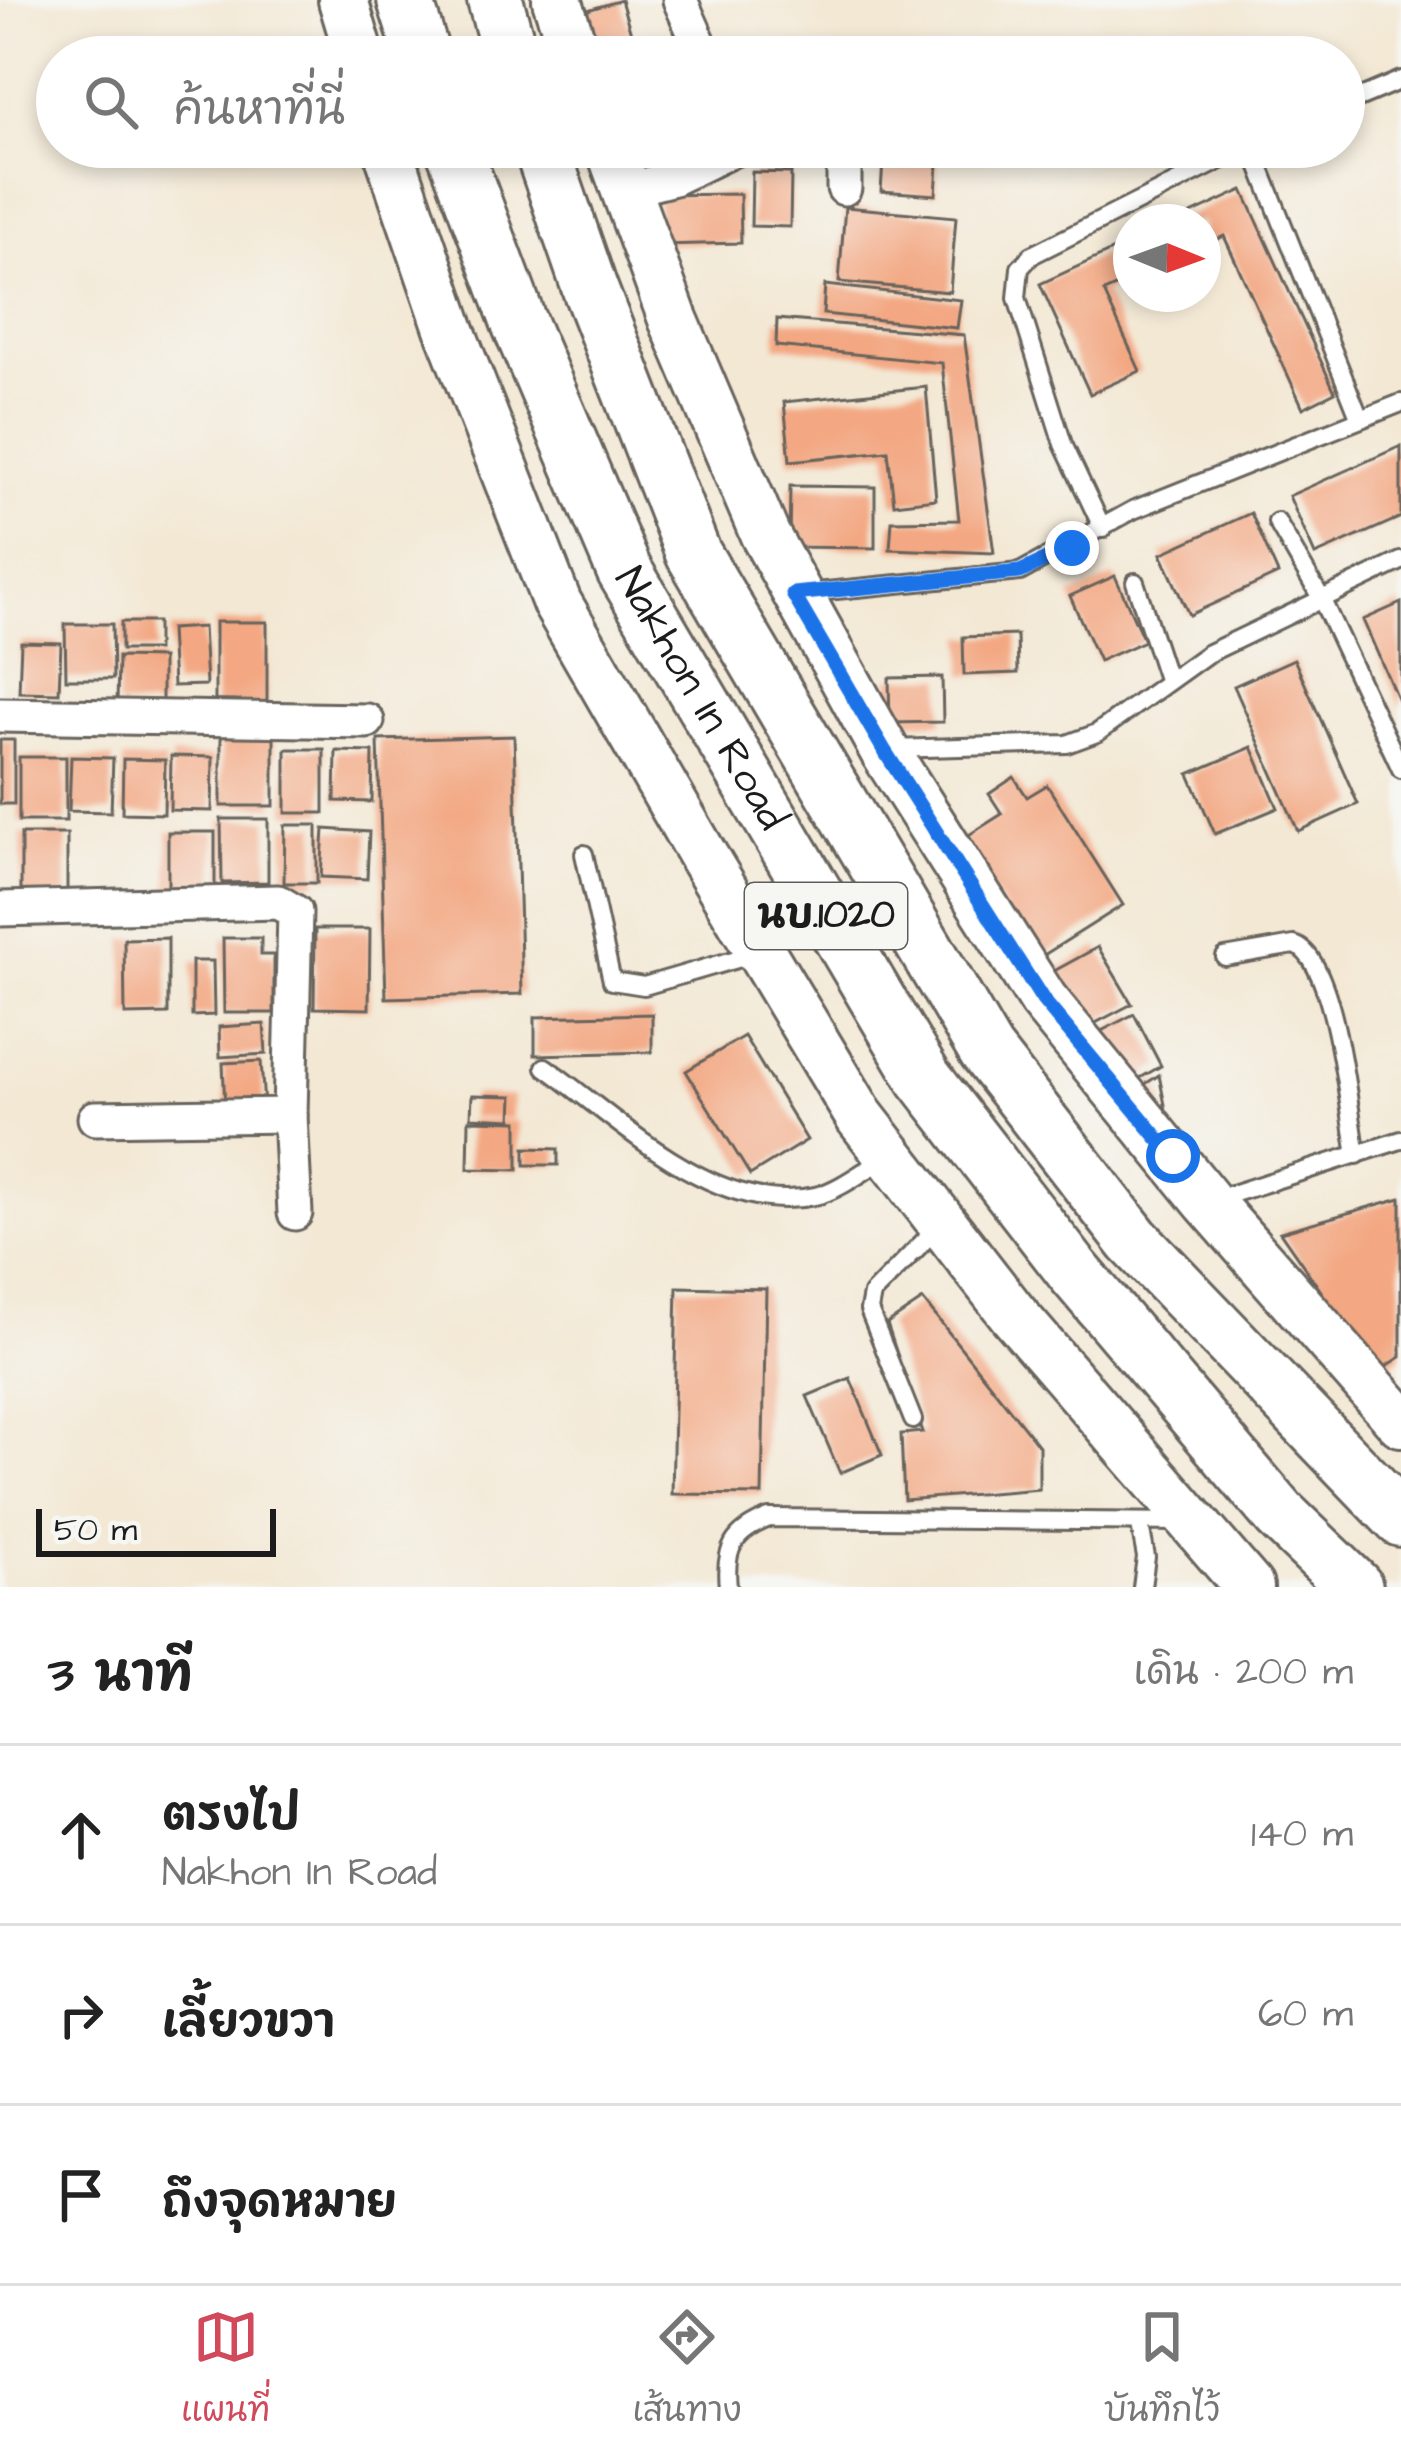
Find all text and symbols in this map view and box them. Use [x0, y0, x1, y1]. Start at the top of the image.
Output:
search box [36, 36, 1365, 168]
icon: search [78, 69, 144, 135]
text: ค้นหาที่นี่ [174, 80, 345, 142]
north arrow [1113, 204, 1221, 312]
route end [1045, 521, 1099, 575]
street label: Nakhon In Road [600, 556, 800, 841]
road number: นบ.1020 [745, 883, 907, 949]
route start [1146, 1129, 1200, 1183]
scale bar [36, 1503, 276, 1556]
text: 50 m [54, 1507, 137, 1553]
text: 3 นาที [48, 1640, 193, 1711]
text: เดิน · 200 m [1134, 1646, 1353, 1700]
text: ตรงไป [162, 1785, 300, 1847]
icon: ahead [48, 1802, 114, 1868]
text: 140 m [1251, 1808, 1353, 1862]
text: Nakhon In Road [162, 1847, 437, 1901]
icon: right [48, 1982, 114, 2048]
text: 60 m [1258, 1988, 1353, 2042]
text: เลี้ยวขวา [162, 1992, 335, 2054]
icon: arrive [48, 2162, 114, 2228]
text: ถึงจุดหมาย [162, 2172, 397, 2234]
tab: แผนที่ [181, 2304, 270, 2434]
tab: เส้นทาง [632, 2304, 742, 2434]
tab: บันทึกไว้ [1104, 2304, 1220, 2434]

